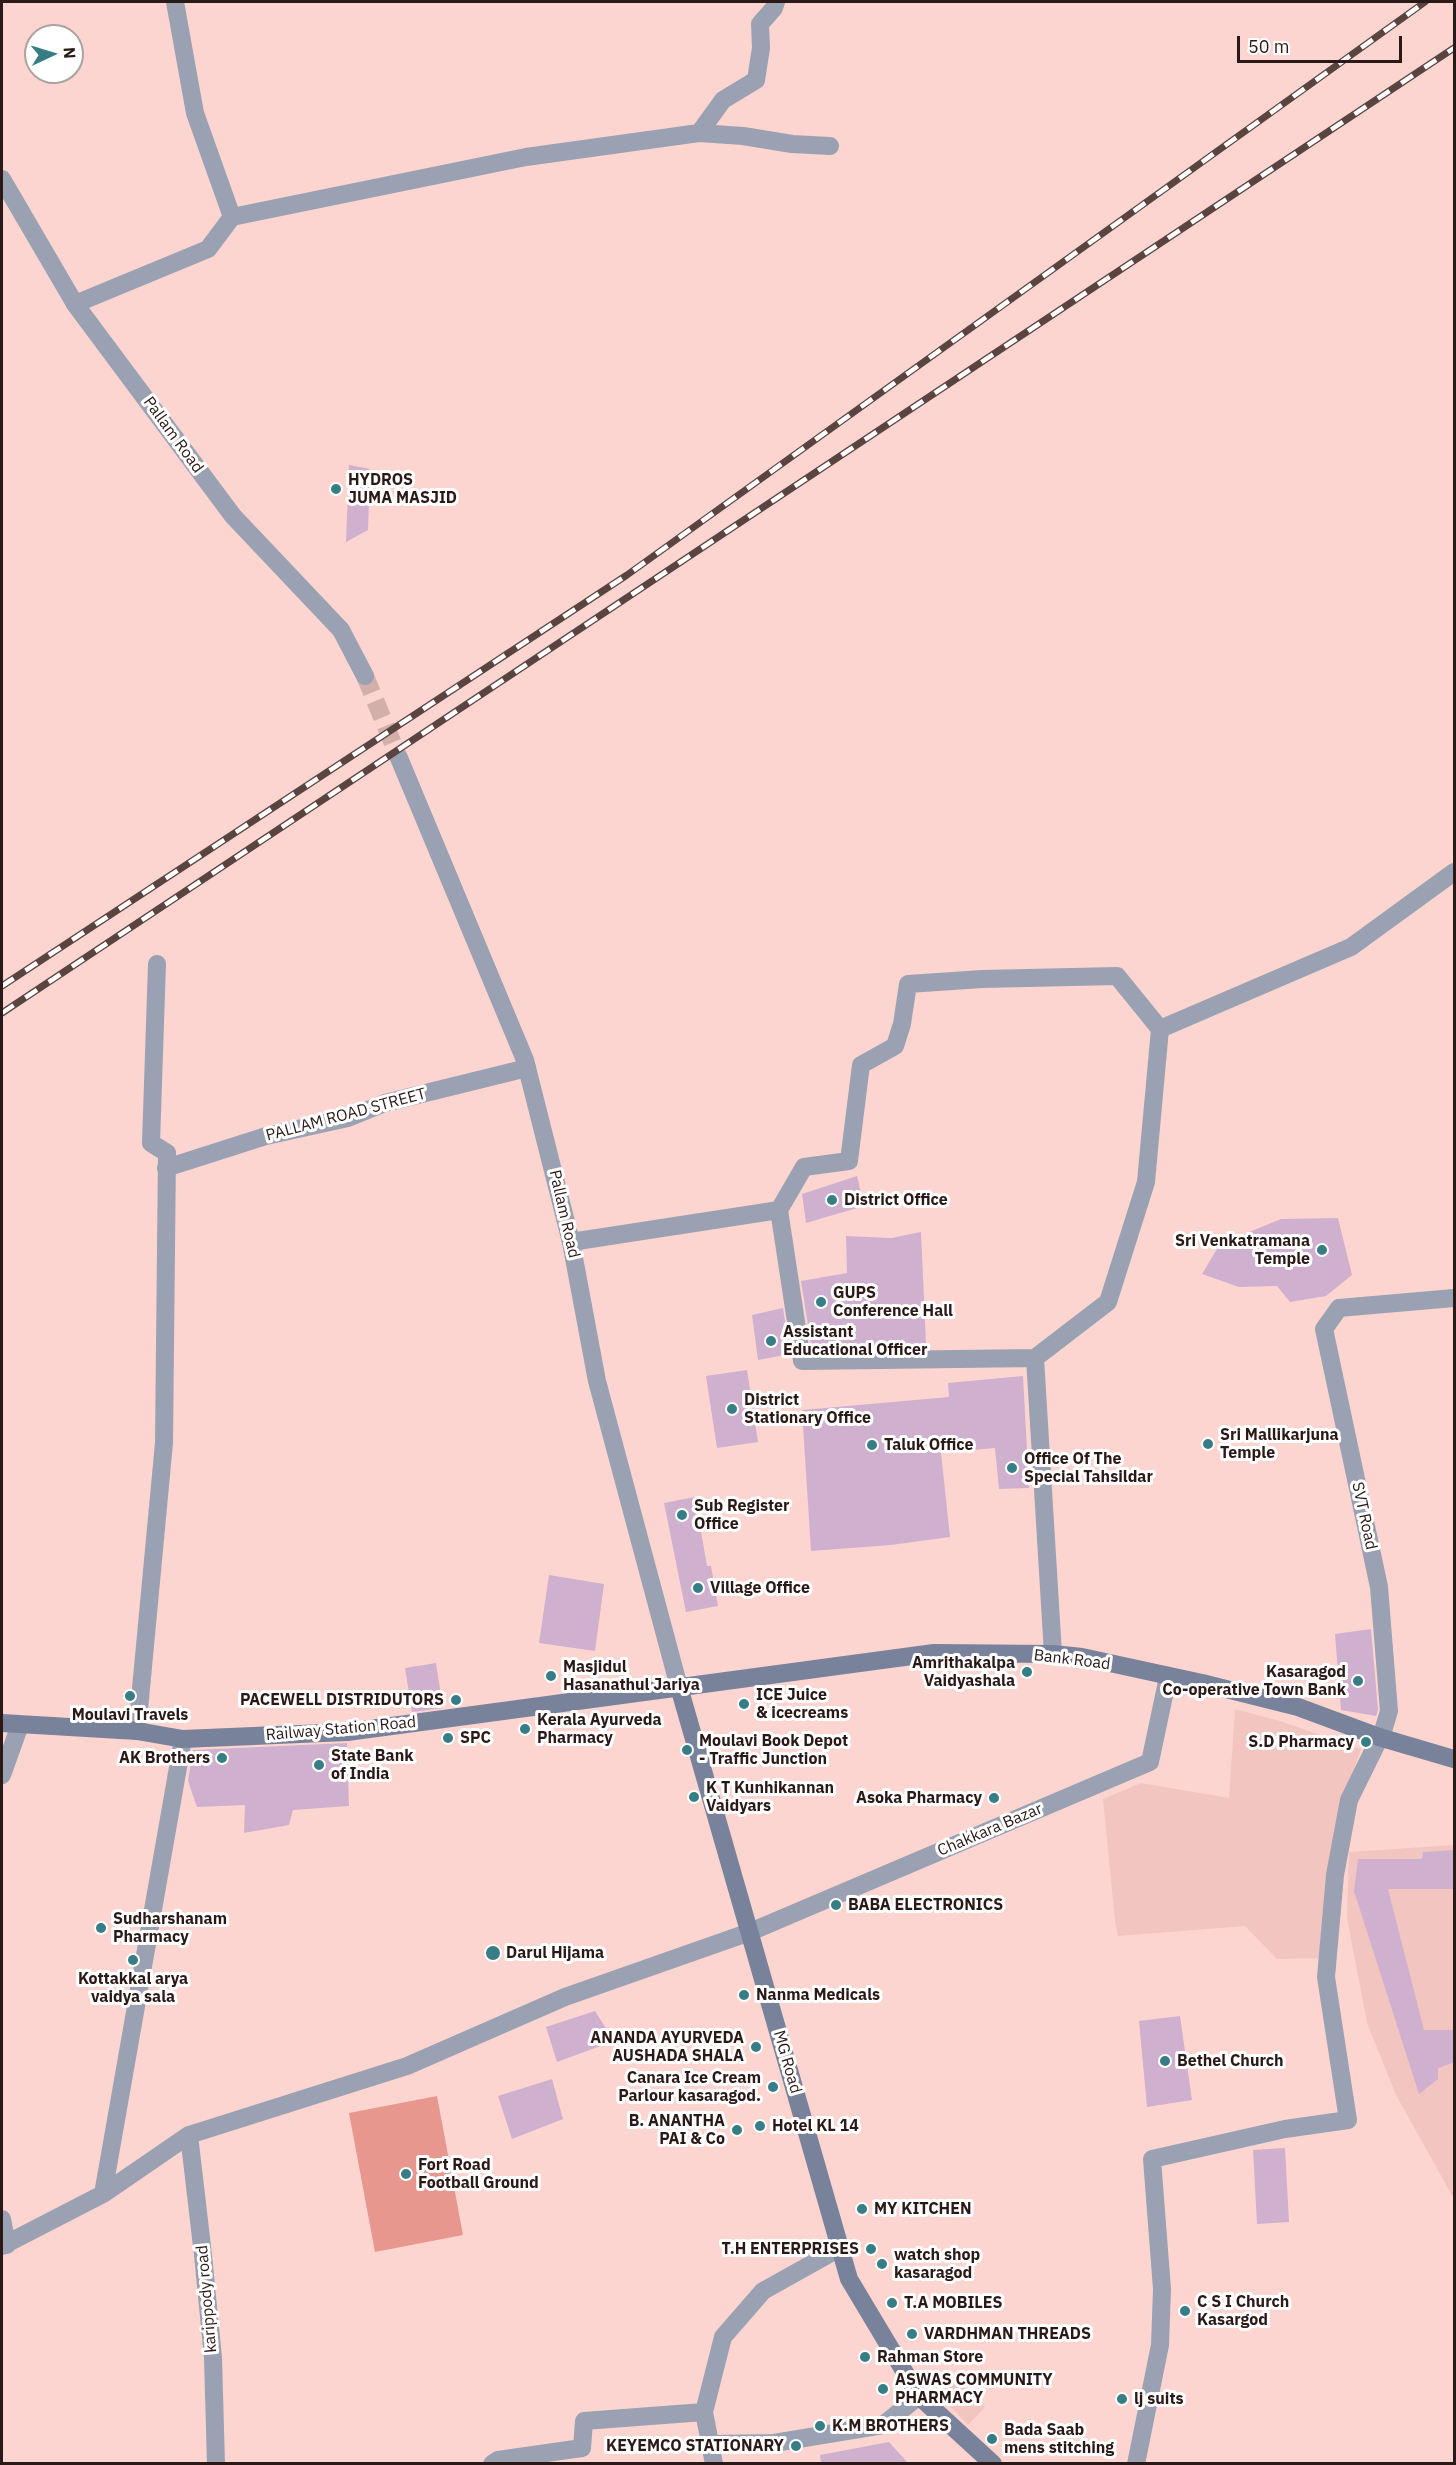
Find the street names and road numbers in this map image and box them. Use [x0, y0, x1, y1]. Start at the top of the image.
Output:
street label: Pallam Road [139, 393, 207, 477]
street label: PALLAM ROAD STREET [264, 1084, 428, 1146]
street label: Pallam Road [545, 1168, 583, 1260]
street label: SVT Road [1347, 1480, 1381, 1552]
street label: Bank Road [1033, 1646, 1111, 1674]
street label: Railway Station Road [265, 1713, 417, 1745]
street label: Chakkara Bazar [935, 1799, 1045, 1861]
street label: MG Road [769, 2028, 805, 2096]
street label: karippody road [193, 2244, 221, 2354]

